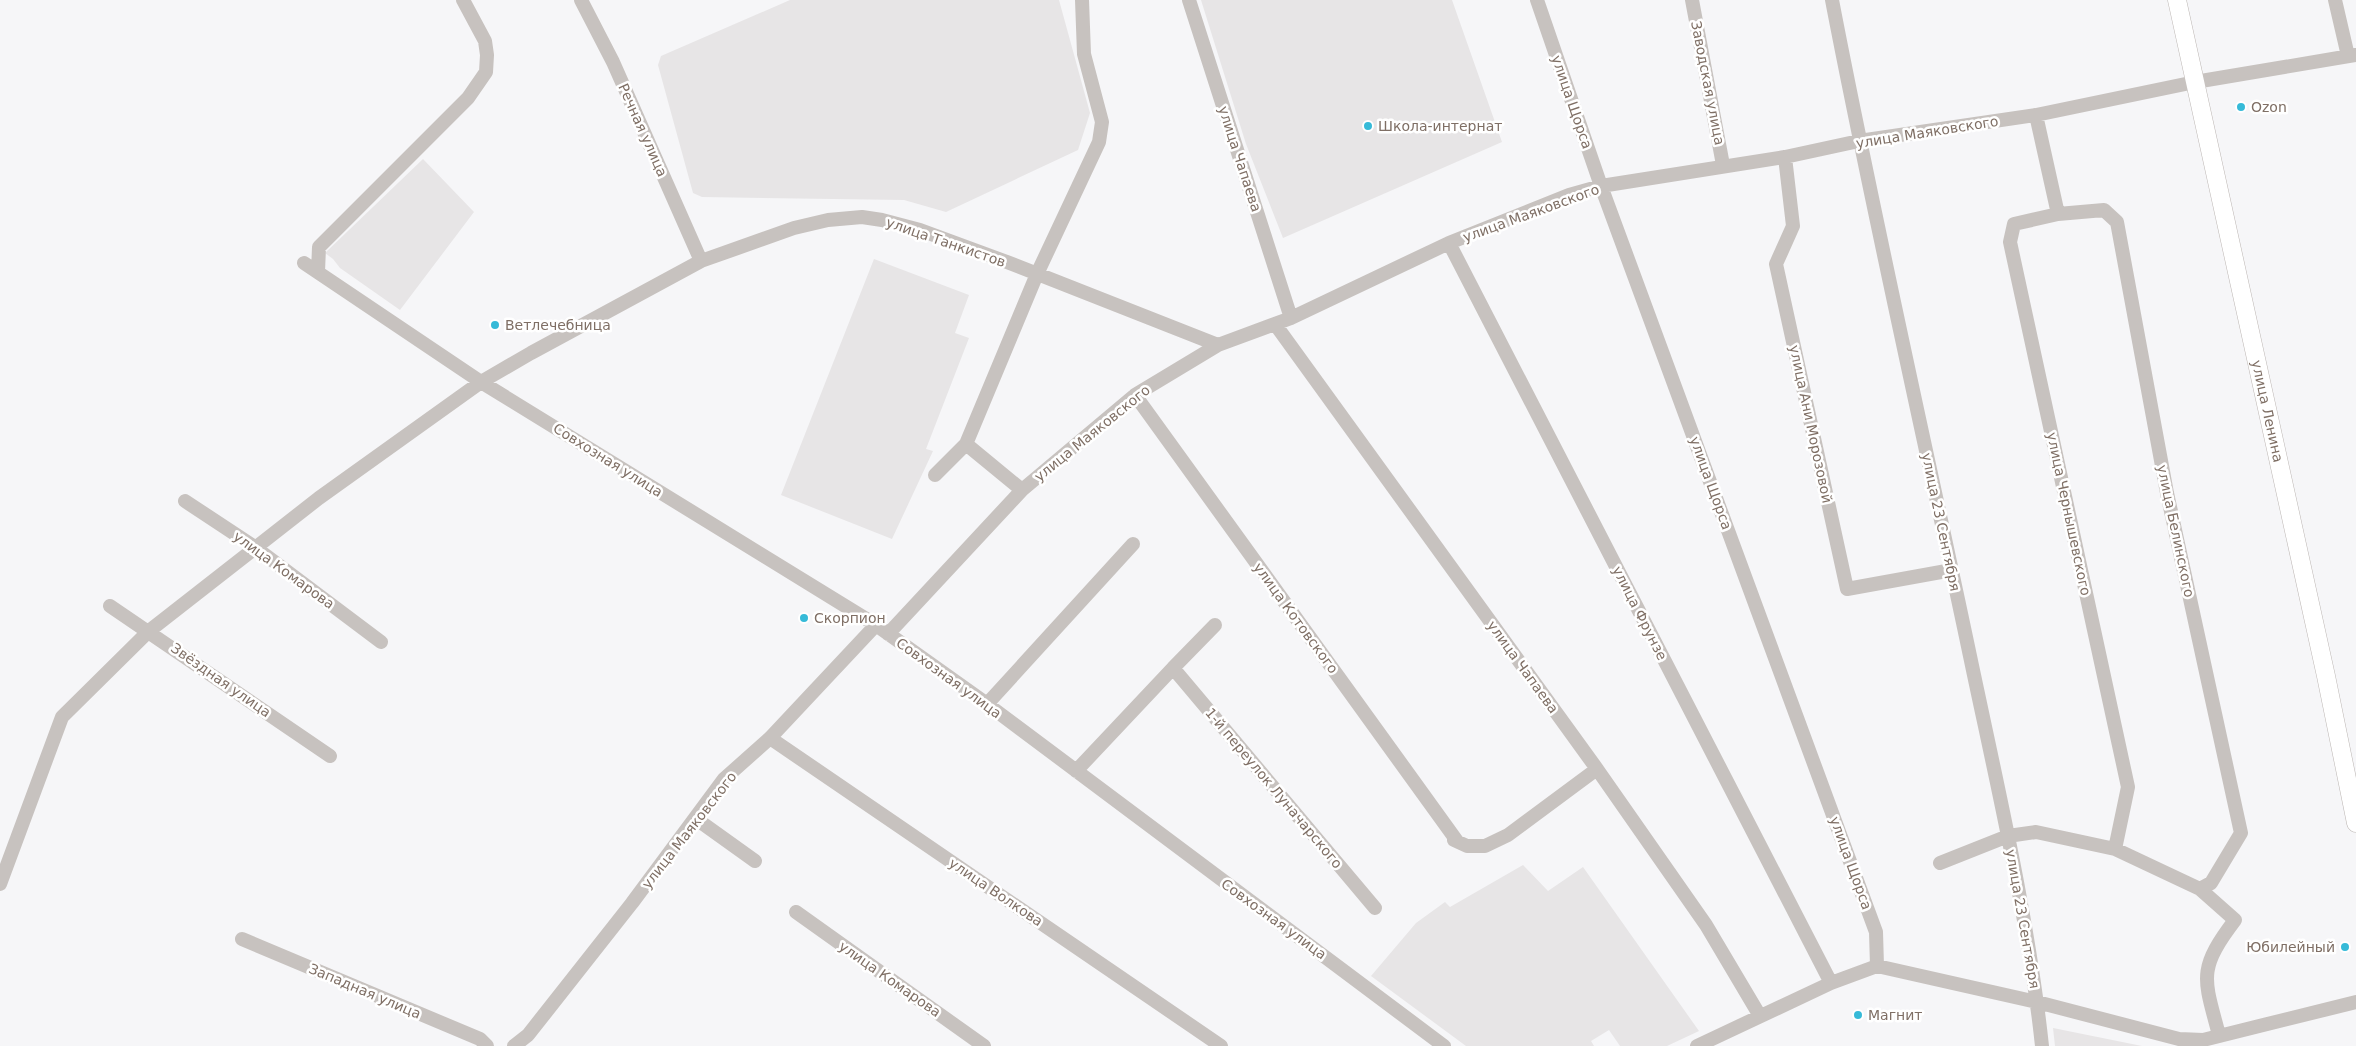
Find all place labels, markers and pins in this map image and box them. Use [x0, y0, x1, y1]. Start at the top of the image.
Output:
place label: Ozon [2251, 99, 2287, 115]
marker: Ozon [2235, 101, 2247, 113]
place label: Школа-интернат [1378, 118, 1502, 134]
marker: Школа-интернат [1362, 120, 1374, 132]
place label: Ветлечебница [505, 317, 611, 333]
marker: Ветлечебница [489, 319, 501, 331]
place label: Скорпион [814, 610, 886, 626]
marker: Скорпион [798, 612, 810, 624]
place label: Юбилейный [2246, 939, 2335, 955]
marker: Юбилейный [2339, 941, 2351, 953]
place label: Магнит [1868, 1007, 1922, 1023]
marker: Магнит [1852, 1009, 1864, 1021]

